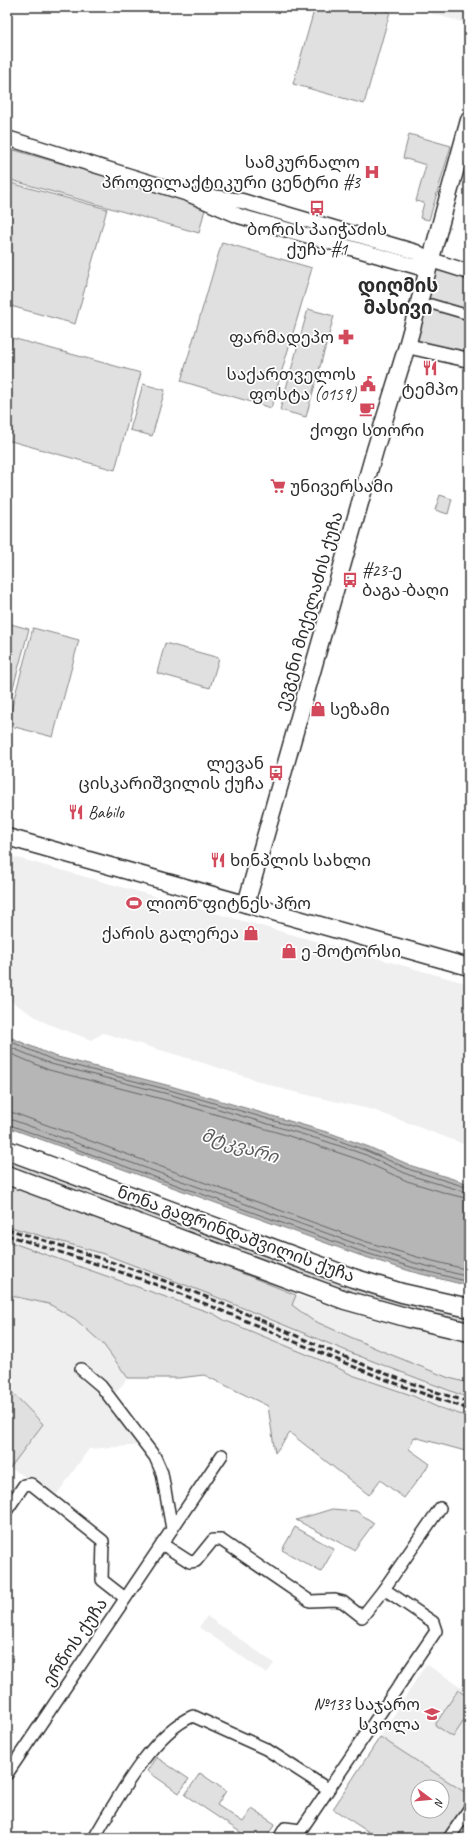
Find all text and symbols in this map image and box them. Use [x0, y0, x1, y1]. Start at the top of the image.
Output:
place label: სამკურნალო პროფილაქტიკური ცენტრი #3 [102, 152, 361, 193]
hospital icon: სამკურნალო პროფილაქტიკური ცენტრი #3 [363, 163, 381, 181]
bus stop icon: ბორის პაიჭაძის ქუჩა #1 [308, 199, 326, 217]
place label: ბორის პაიჭაძის ქუჩა #1 [247, 219, 387, 260]
district label: დიღმის მასივი [358, 274, 438, 320]
place label: ფარმადეპო [229, 327, 334, 348]
pharmacy icon: ფარმადეპო [337, 328, 355, 346]
restaurant icon: ტემპო [421, 359, 439, 377]
place label: საქართველოს ფოსტა (0159) [227, 364, 357, 405]
public building icon: საქართველოს ფოსტა (0159) [359, 375, 377, 393]
place label: ტემპო [402, 379, 458, 400]
cafe icon: ქოფი სთორი [358, 400, 376, 418]
place label: ქოფი სთორი [310, 420, 424, 441]
place label: უნივერსამი [290, 476, 393, 497]
supermarket icon: უნივერსამი [269, 477, 287, 495]
street label: ევგენი მიქელაძის ქუჩა [270, 509, 348, 713]
place label: #23-ე ბაგა-ბაღი [362, 560, 449, 601]
bus stop icon: #23-ე ბაგა-ბაღი [341, 571, 359, 589]
place label: სეზამი [330, 699, 390, 720]
shop icon: სეზამი [309, 700, 327, 718]
place label: ლევან ცისკარიშვილის ქუჩა [79, 753, 264, 794]
bus stop icon: ლევან ცისკარიშვილის ქუჩა [267, 764, 285, 782]
place label: Babilo [88, 802, 125, 823]
restaurant icon: Babilo [67, 803, 85, 821]
place label: ხინპლის სახლი [230, 850, 371, 871]
restaurant icon: ხინპლის სახლი [209, 851, 227, 869]
place label: ლიონ ფიტნეს პრო [146, 893, 311, 914]
sports icon: ლიონ ფიტნეს პრო [125, 894, 143, 912]
place label: ქარის გალერეა [102, 923, 239, 944]
shop icon: ქარის გალერეა [242, 924, 260, 942]
place label: ე-მოტორსი [301, 941, 401, 962]
shop icon: ე-მოტორსი [280, 942, 298, 960]
water label: მტკვარი [199, 1124, 282, 1168]
street label: ნონა გაფრინდაშვილის ქუჩა [114, 1181, 358, 1287]
street label: ერწოს ქუჩა [38, 1594, 112, 1690]
place label: №133 საჯარო სკოლა [314, 1694, 420, 1735]
school or university icon: №133 საჯარო სკოლა [423, 1705, 441, 1723]
north arrow [410, 1779, 450, 1819]
text: N [431, 1797, 447, 1809]

